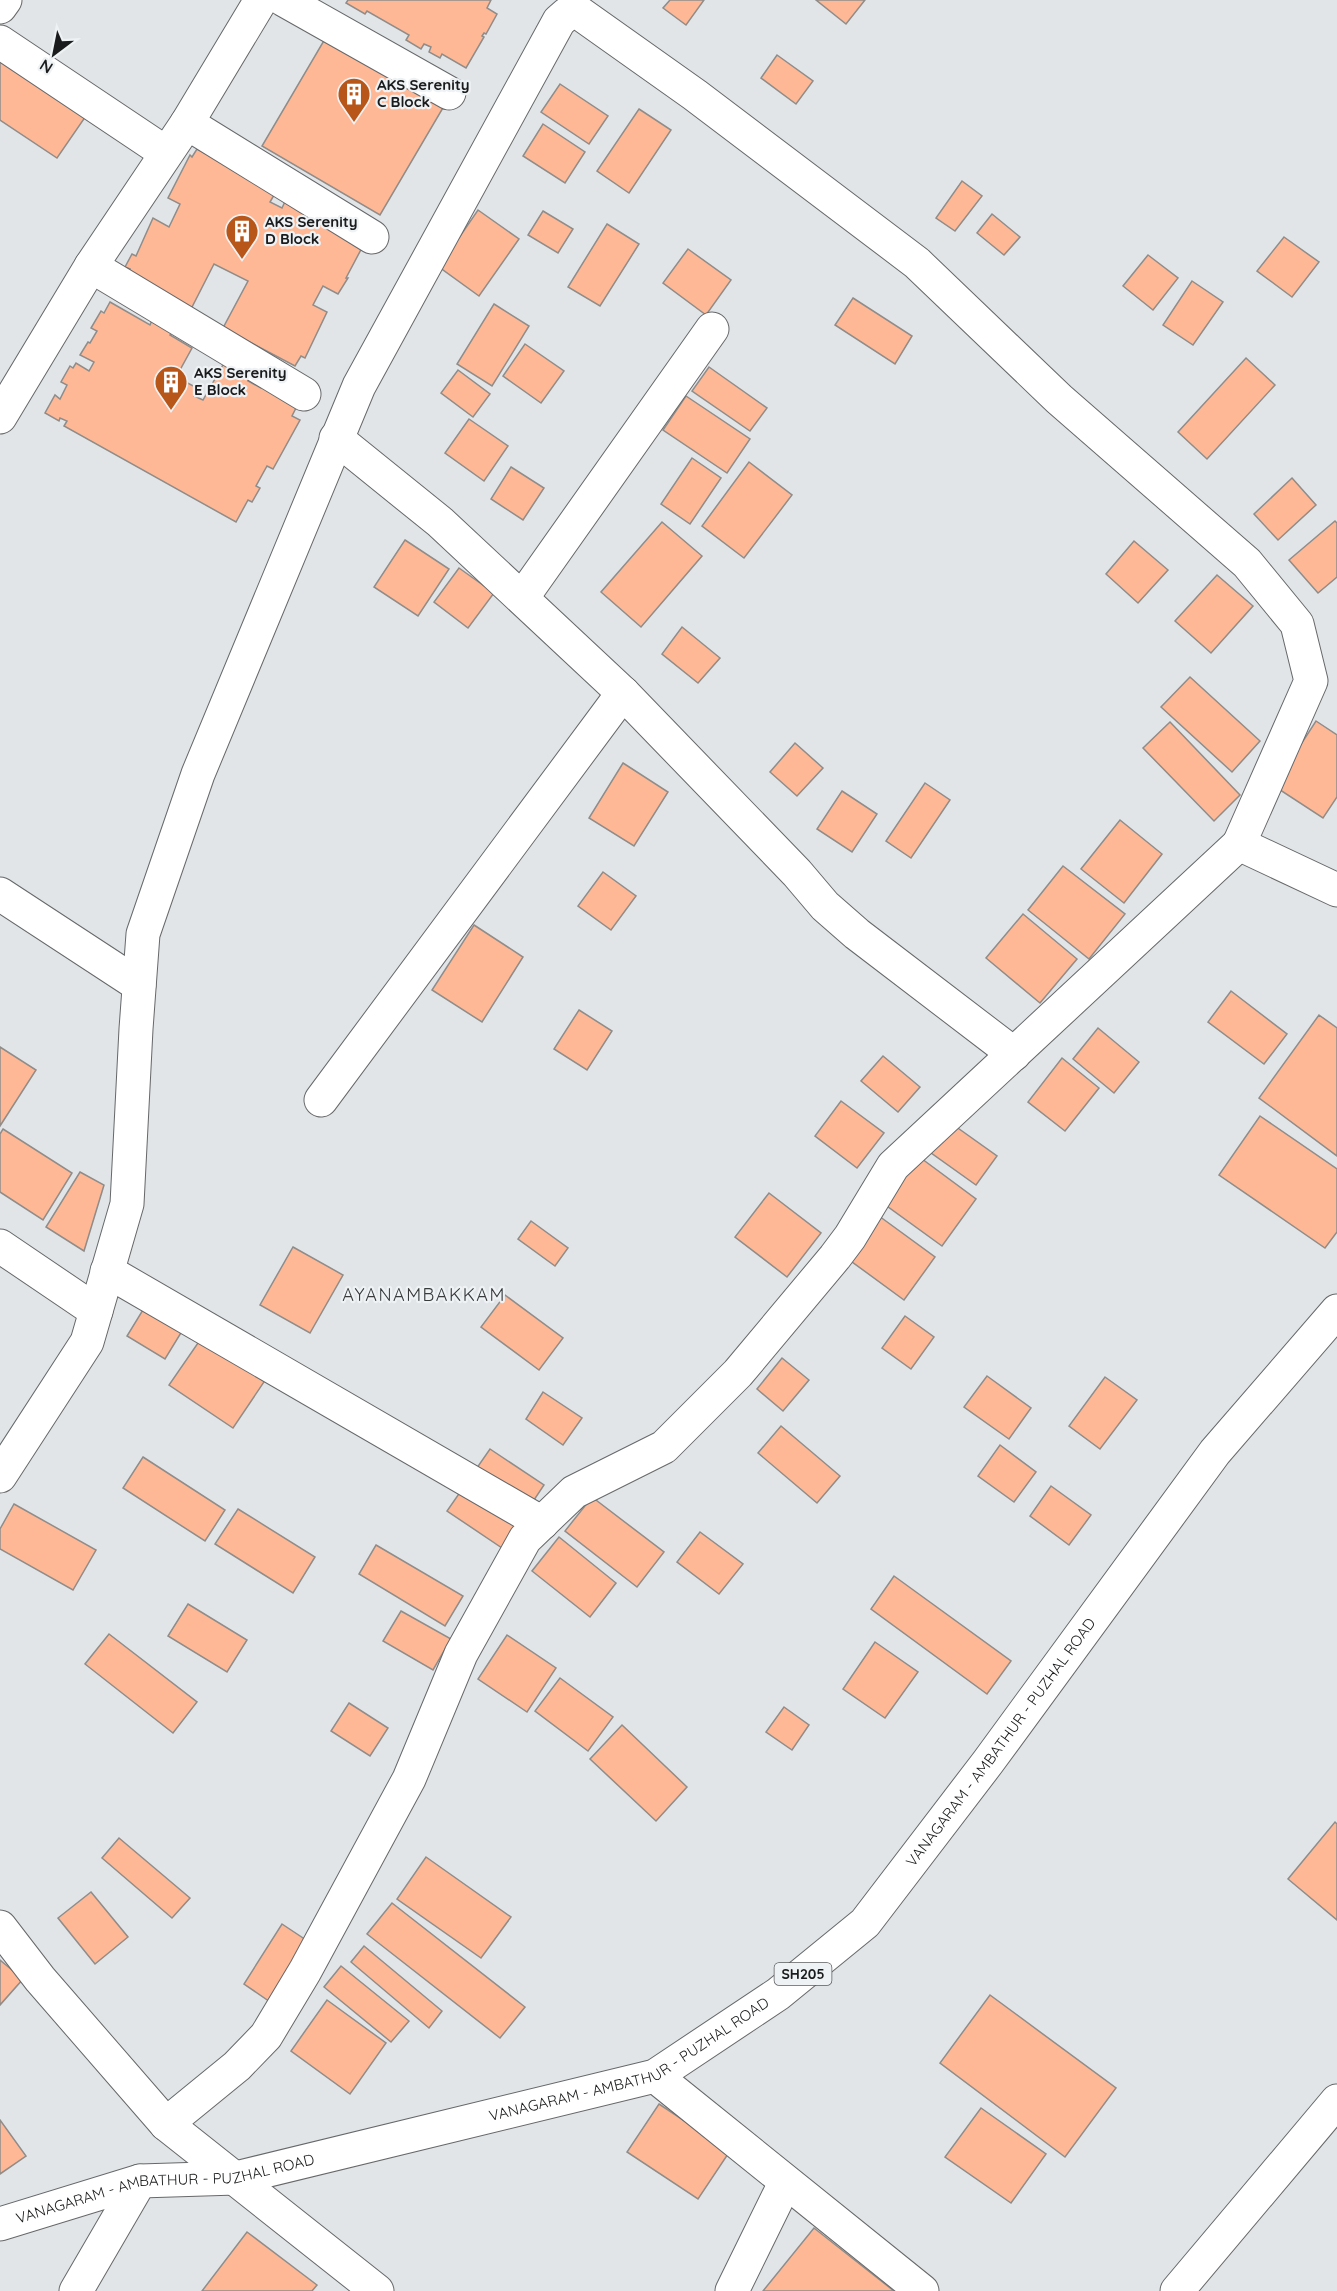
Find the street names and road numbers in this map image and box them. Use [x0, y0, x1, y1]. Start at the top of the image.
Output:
street label: VANAGARAM - AMBATHUR - PUZHAL ROAD [902, 1614, 1100, 1870]
road number: SH205 [774, 1963, 832, 1985]
street label: VANAGARAM - AMBATHUR - PUZHAL ROAD [487, 1993, 773, 2125]
street label: VANAGARAM - AMBATHUR - PUZHAL ROAD [14, 2149, 316, 2228]

